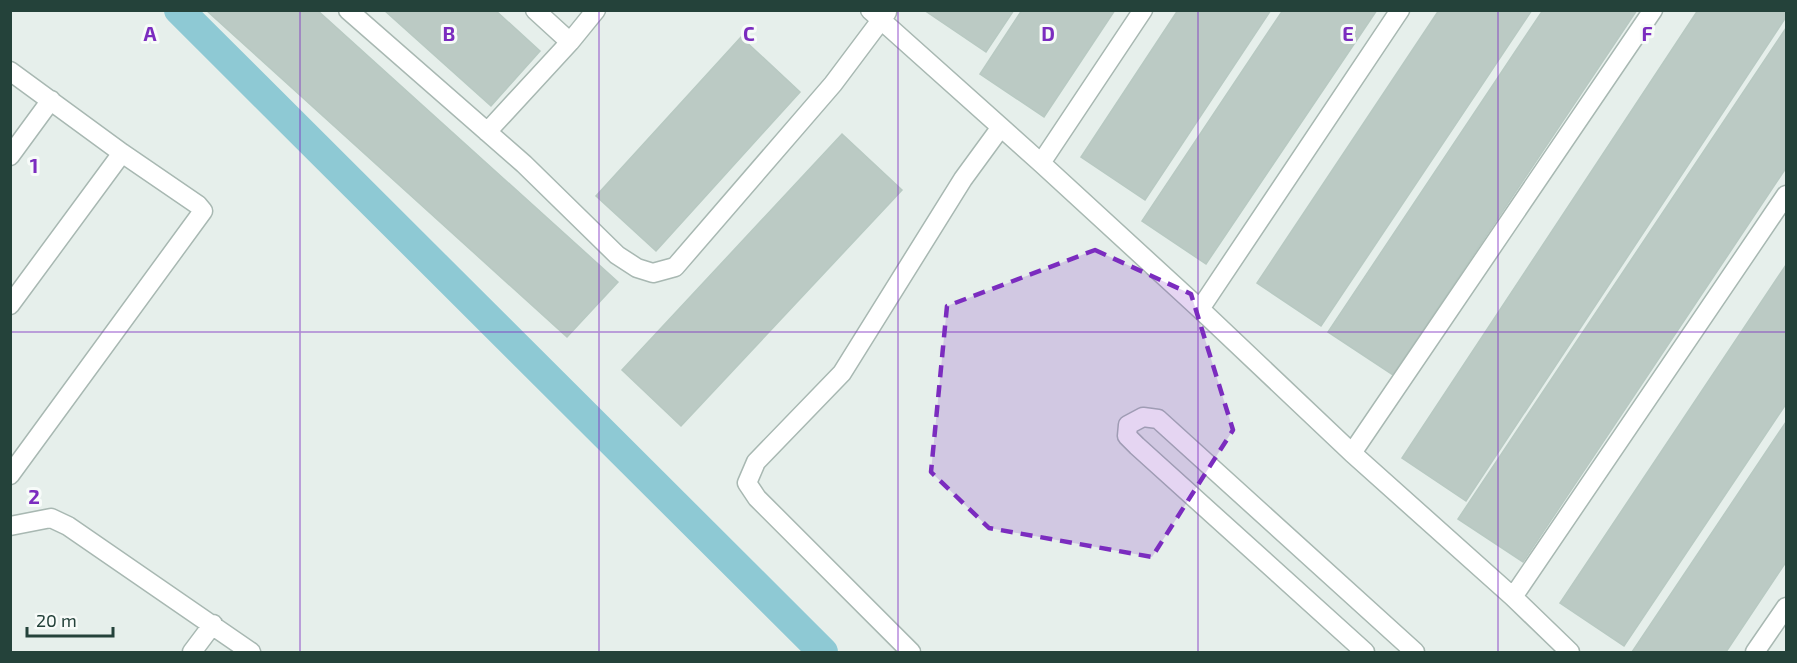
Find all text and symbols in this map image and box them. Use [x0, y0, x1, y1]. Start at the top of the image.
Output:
text: A [143, 21, 157, 45]
text: B [443, 21, 455, 45]
text: C [743, 21, 755, 45]
text: D [1041, 21, 1055, 45]
text: E [1342, 21, 1354, 45]
text: F [1641, 21, 1653, 45]
text: 1 [30, 153, 38, 177]
text: 2 [28, 484, 40, 508]
scale bar [27, 600, 112, 638]
text: 20 m [36, 609, 77, 631]

